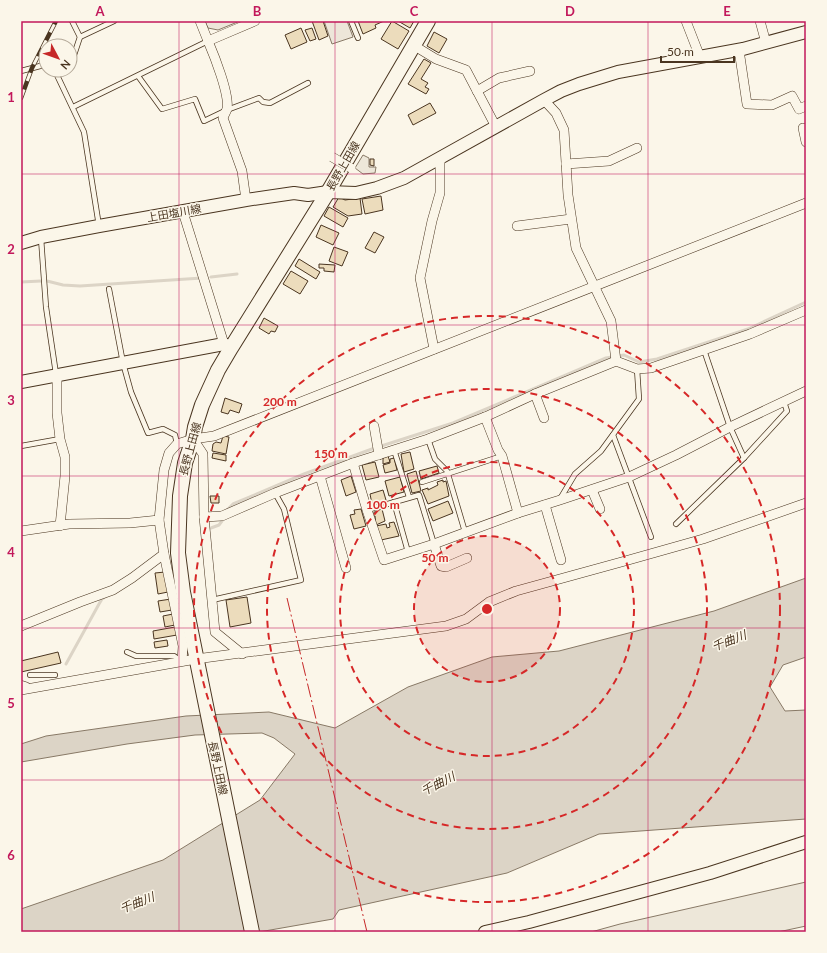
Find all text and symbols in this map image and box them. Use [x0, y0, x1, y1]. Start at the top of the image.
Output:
text: A [94, 3, 105, 19]
text: B [253, 3, 262, 19]
text: C [410, 3, 419, 19]
text: D [565, 3, 575, 19]
text: E [723, 3, 731, 19]
north arrow [38, 38, 78, 78]
scale bar [661, 38, 734, 64]
text: 50 m [667, 44, 694, 59]
text: N [58, 57, 74, 72]
text: 1 [7, 89, 15, 105]
street label: 長野上田線 [323, 139, 362, 193]
street label: 上田塩川線 [146, 201, 202, 224]
text: 2 [7, 241, 15, 257]
text: 3 [7, 392, 15, 408]
text: 200 m [263, 394, 297, 409]
street label: 長野上田線 [176, 421, 203, 477]
text: 150 m [314, 446, 348, 461]
text: 100 m [366, 497, 400, 512]
text: 4 [7, 544, 15, 560]
text: 50 m [422, 550, 448, 565]
centre of rings [480, 602, 494, 616]
water label: 千曲川 [709, 626, 750, 654]
text: 5 [7, 695, 15, 711]
street label: 長野上田線 [206, 740, 231, 796]
water label: 千曲川 [418, 768, 459, 798]
text: 6 [7, 847, 15, 863]
water label: 千曲川 [117, 888, 158, 916]

